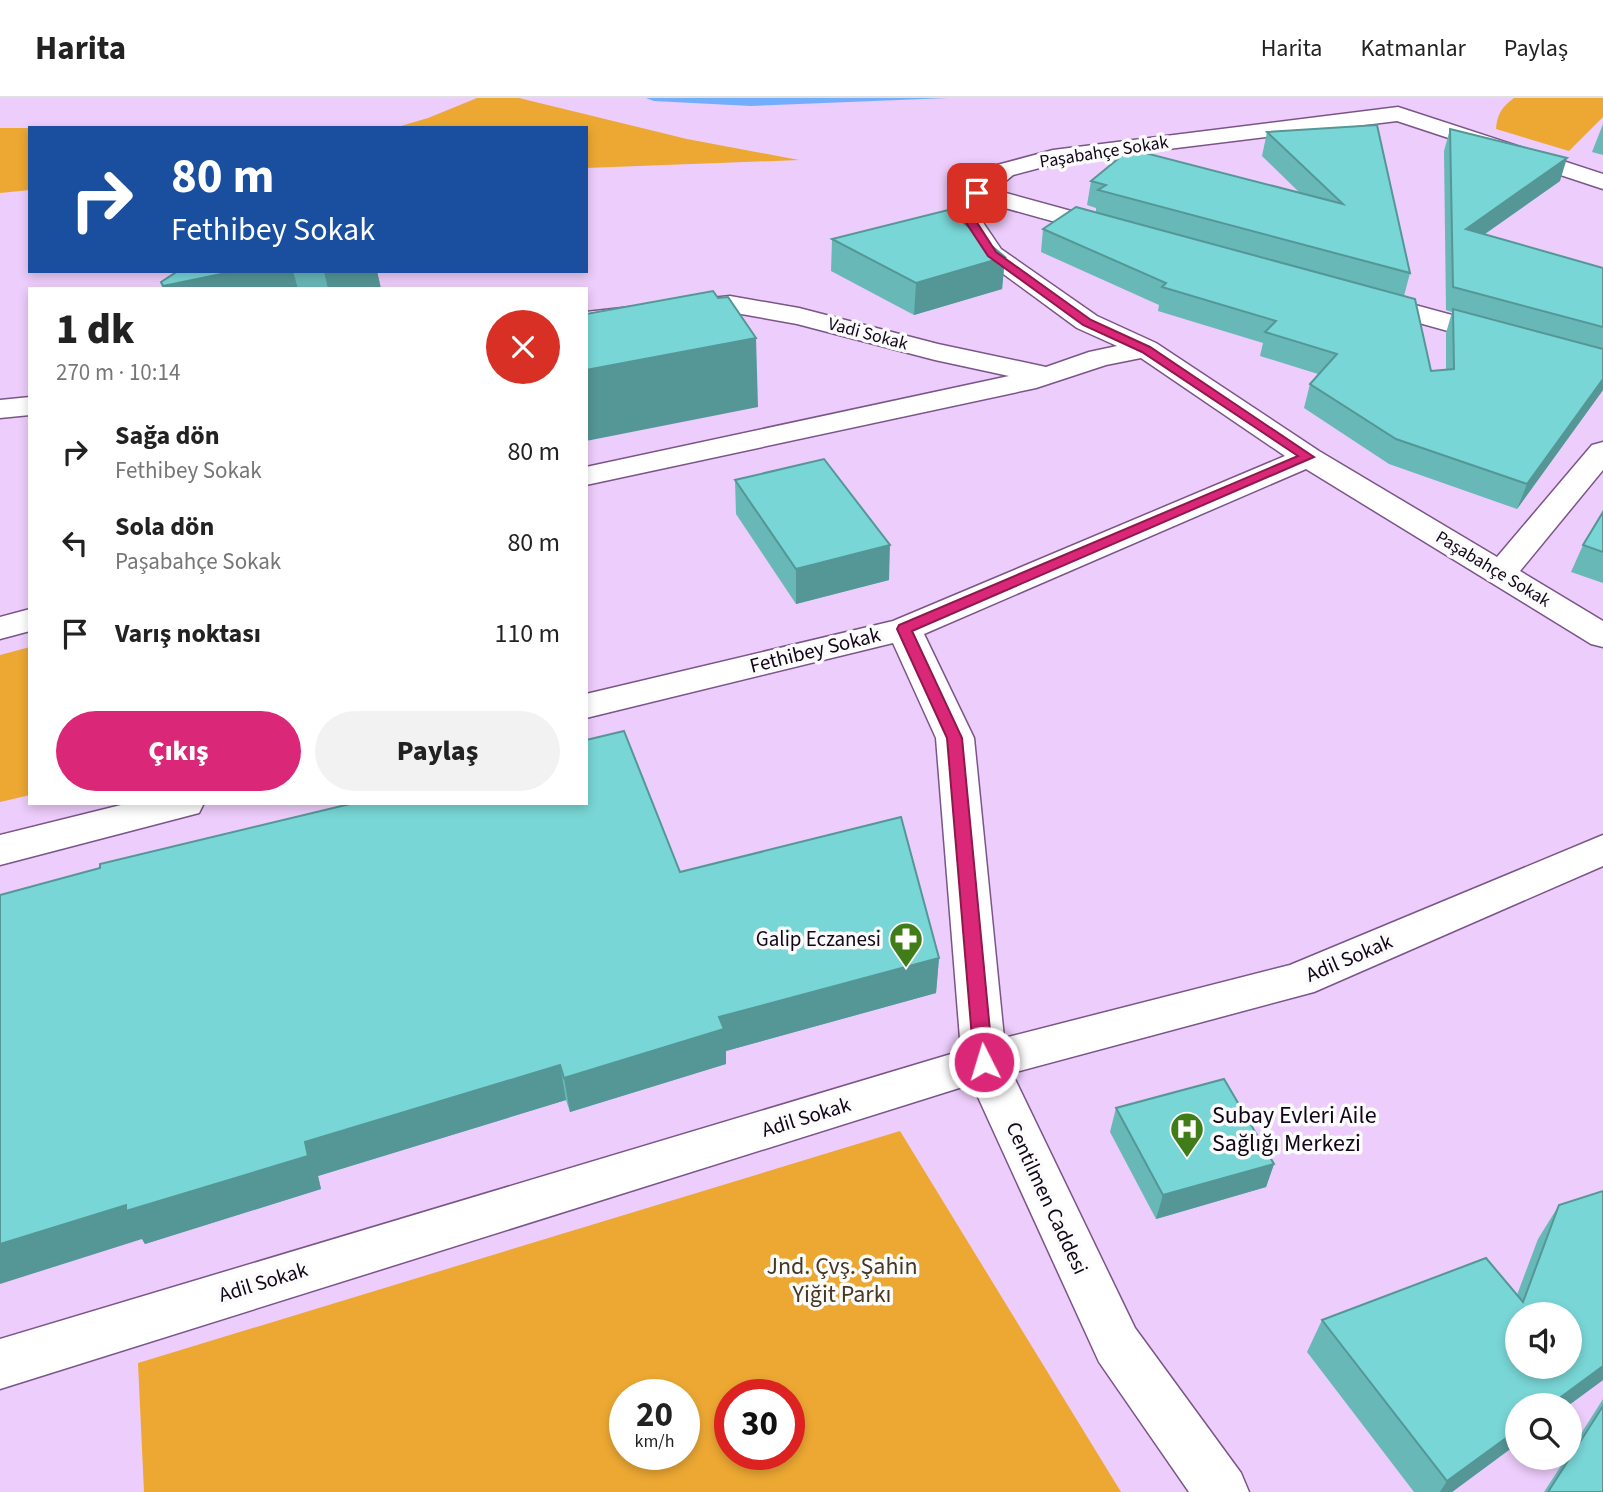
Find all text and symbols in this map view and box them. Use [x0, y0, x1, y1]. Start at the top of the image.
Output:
text: Harita [35, 25, 126, 72]
text: Harita [1261, 31, 1322, 66]
text: Katmanlar [1360, 31, 1466, 66]
text: Paylaş [1504, 31, 1568, 66]
street label: Paşabahçe Sokak [1038, 129, 1170, 175]
text: 80 m [171, 142, 275, 212]
icon: right [56, 154, 147, 245]
pin [947, 163, 1007, 223]
icon: arrive [958, 174, 996, 212]
text: Fethibey Sokak [171, 207, 375, 253]
text: 1 dk [56, 300, 134, 360]
button: close [486, 310, 560, 384]
street label: Vadi Sokak [825, 311, 911, 357]
text: 270 m · 10:14 [56, 356, 180, 389]
text: Sağa dön [115, 417, 220, 454]
icon: right [56, 433, 94, 471]
text: 80 m [507, 433, 560, 470]
text: Fethibey Sokak [115, 454, 262, 487]
text: Sola dön [115, 508, 214, 545]
icon: left [56, 524, 94, 562]
text: 80 m [507, 524, 560, 561]
street label: Paşabahçe Sokak [1431, 525, 1555, 613]
text: Paşabahçe Sokak [115, 545, 281, 578]
icon: arrive [56, 615, 94, 653]
text: Varış noktası [115, 615, 261, 652]
text: 110 m [494, 615, 560, 652]
street label: Fethibey Sokak [746, 619, 884, 681]
button: Çıkış [56, 711, 301, 791]
button: Paylaş [315, 711, 560, 791]
pharmacy icon: Galip Eczanesi [887, 920, 925, 969]
place label: Galip Eczanesi [756, 924, 881, 954]
street label: Adil Sokak [1301, 926, 1398, 990]
position arrow [947, 1025, 1021, 1099]
street label: Adil Sokak [758, 1089, 855, 1145]
place label: Subay Evleri Aile Sağlığı Merkezi [1212, 1098, 1377, 1161]
hospital icon: Subay Evleri Aile Sağlığı Merkezi [1168, 1110, 1206, 1159]
street label: Centilmen Caddesi [998, 1117, 1096, 1279]
park label: Jnd. Çvş. Şahin Yiğit Parkı [766, 1249, 918, 1312]
street label: Adil Sokak [215, 1254, 312, 1310]
map controls [1505, 1302, 1582, 1470]
button: sound [1505, 1302, 1582, 1379]
speed limit sign: 30 [714, 1379, 805, 1470]
text: 20 [636, 1390, 673, 1440]
button: search [1505, 1393, 1582, 1470]
text: km/h [635, 1429, 674, 1454]

